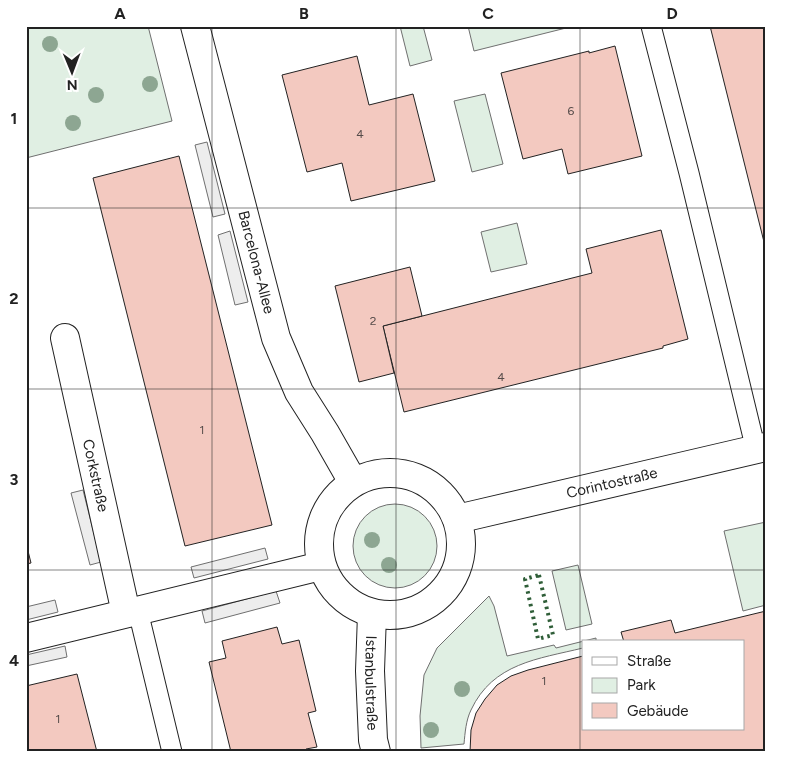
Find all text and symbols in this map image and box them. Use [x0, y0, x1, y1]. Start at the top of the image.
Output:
text: A [114, 4, 126, 23]
text: B [299, 4, 309, 23]
text: C [482, 4, 494, 23]
text: D [666, 4, 678, 23]
north arrow [48, 48, 98, 98]
text: N [67, 76, 78, 93]
house number: 6 [568, 104, 575, 118]
text: 1 [11, 109, 17, 128]
house number: 4 [356, 127, 364, 141]
street label: Barcelona-Allee [234, 209, 278, 316]
text: 2 [9, 289, 19, 308]
house number: 2 [370, 314, 376, 328]
house number: 4 [497, 370, 505, 384]
house number: 1 [200, 423, 204, 437]
street label: Corkstraße [79, 438, 112, 514]
street label: Corintostraße [565, 464, 659, 502]
text: 3 [10, 470, 19, 489]
street label: Istanbulstraße [361, 635, 382, 731]
legend [582, 640, 744, 730]
text: 4 [9, 651, 19, 670]
text: Straße [627, 652, 671, 670]
house number: 1 [542, 674, 546, 688]
text: Park [627, 676, 656, 694]
text: Gebäude [627, 702, 688, 720]
house number: 1 [56, 712, 60, 726]

